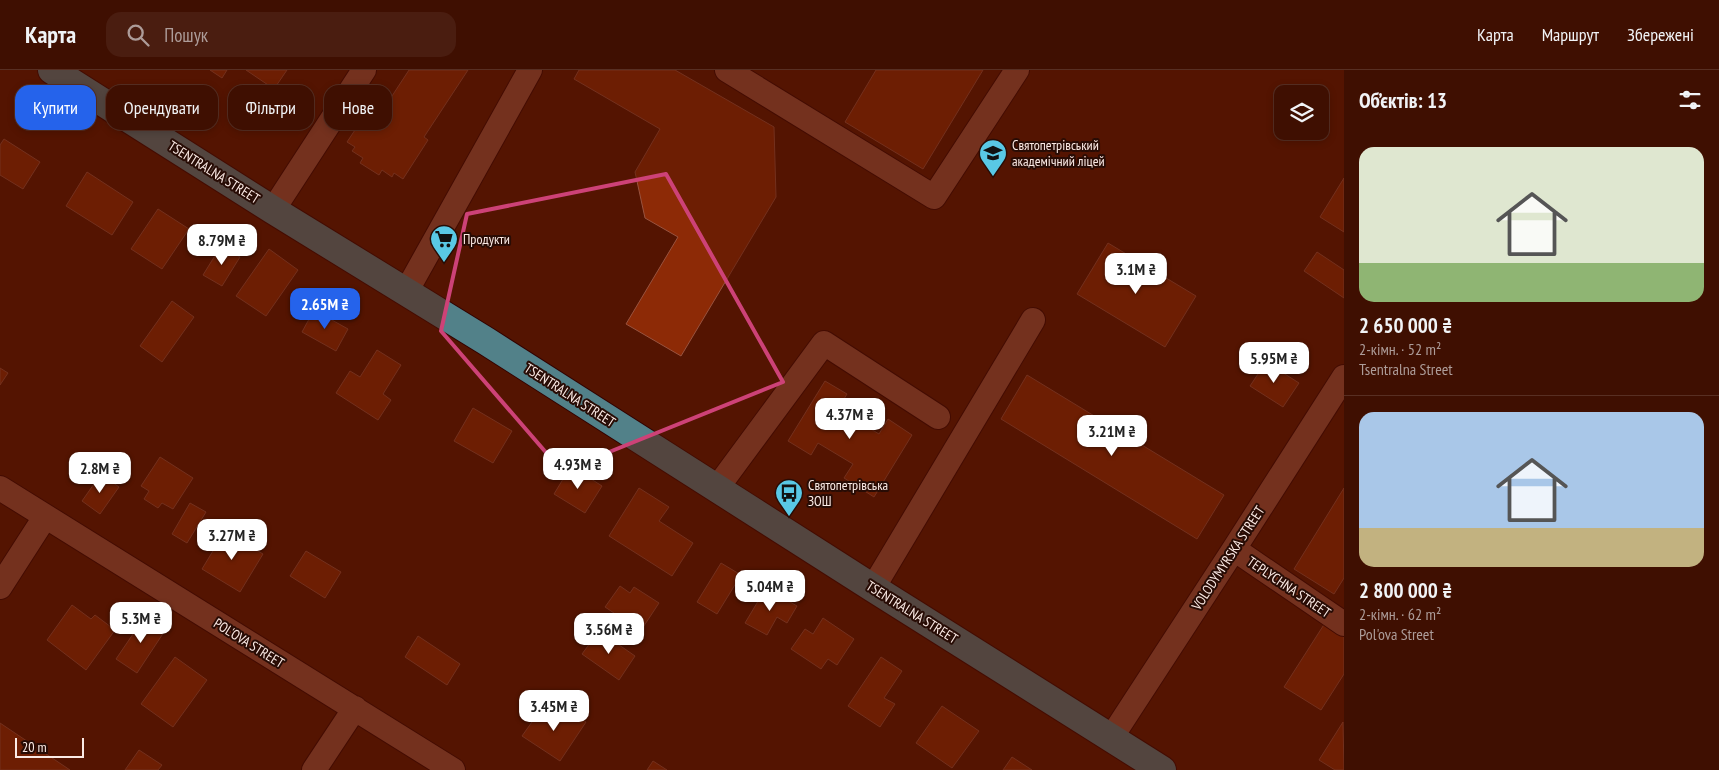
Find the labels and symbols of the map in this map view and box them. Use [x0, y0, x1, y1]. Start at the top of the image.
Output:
place label: Святопетрівський академічний ліцей [1012, 136, 1105, 170]
street label: TSENTRALNA STREET [165, 137, 264, 208]
school or university icon: Святопетрівський академічний ліцей [978, 138, 1008, 177]
pin: 8.79M ₴ [176, 224, 268, 266]
supermarket icon: Продукти [429, 224, 459, 263]
place label: Продукти [463, 230, 510, 248]
pin: 3.1M ₴ [1095, 252, 1177, 295]
pin: 2.65M ₴ [279, 288, 371, 330]
pin: 5.95M ₴ [1228, 342, 1320, 384]
street label: TSENTRALNA STREET [521, 359, 619, 431]
pin: 4.37M ₴ [804, 398, 896, 440]
pin: 3.21M ₴ [1066, 414, 1158, 457]
pin: 4.93M ₴ [532, 448, 624, 490]
pin: 2.8M ₴ [59, 452, 141, 494]
place label: Святопетрівська ЗОШ [808, 476, 888, 510]
bus stop icon: Святопетрівська ЗОШ [774, 478, 804, 517]
street label: VOLODYMYRSKA STREET [1187, 502, 1269, 614]
pin: 3.27M ₴ [186, 518, 278, 561]
street label: TEPLYCHNA STREET [1244, 552, 1335, 622]
pin: 5.04M ₴ [724, 570, 816, 612]
street label: TSENTRALNA STREET [863, 577, 962, 648]
pin: 5.3M ₴ [100, 602, 182, 644]
pin: 3.56M ₴ [563, 612, 655, 655]
street label: POL'OVA STREET [210, 614, 288, 672]
pin: 3.45M ₴ [508, 690, 600, 732]
scale bar [15, 735, 84, 758]

